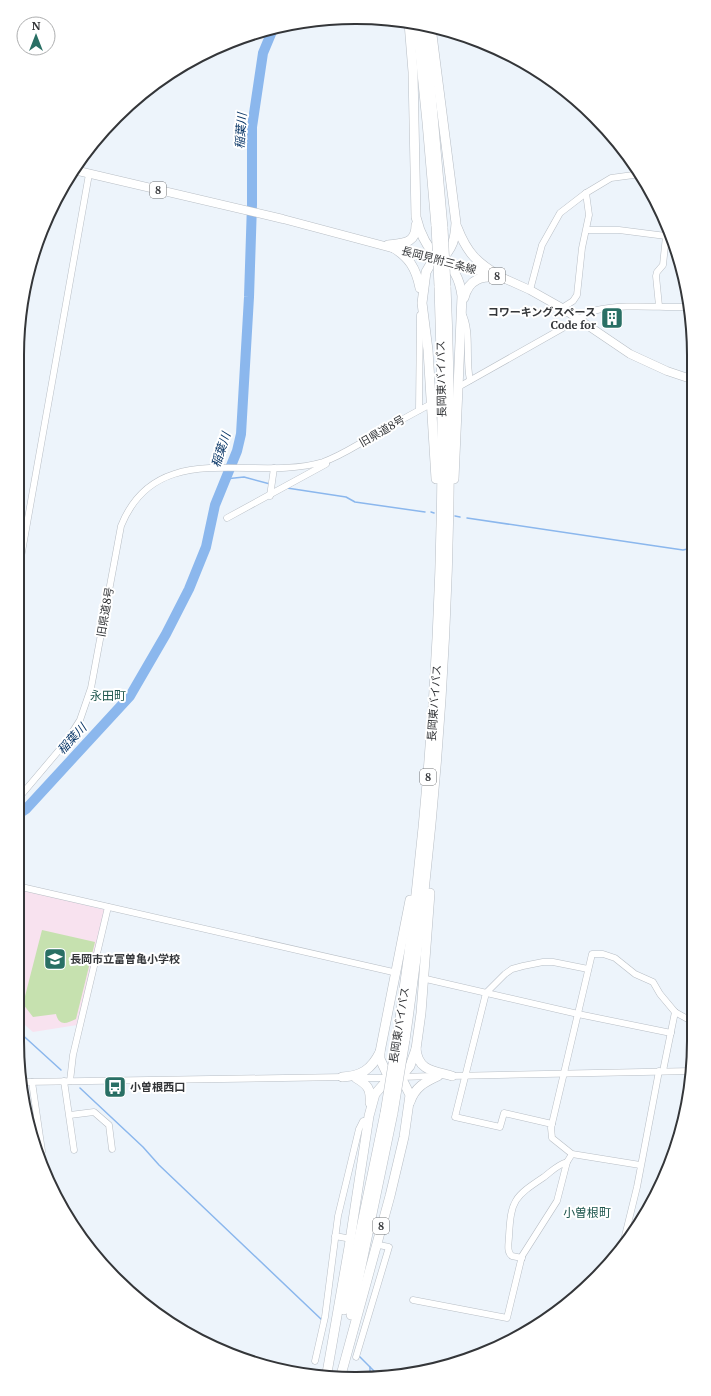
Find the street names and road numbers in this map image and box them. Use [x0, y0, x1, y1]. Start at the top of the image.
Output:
road number: 8 [150, 182, 166, 198]
street label: 長岡見附三条線 [400, 243, 478, 277]
road number: 8 [489, 268, 505, 284]
street label: 長岡東バイパス [433, 340, 449, 418]
street label: 旧県道8号 [357, 412, 407, 450]
street label: 旧県道8号 [94, 586, 116, 638]
street label: 長岡東バイパス [424, 664, 444, 742]
road number: 8 [420, 769, 436, 785]
street label: 長岡東バイパス [386, 986, 412, 1064]
road number: 8 [373, 1218, 389, 1234]

